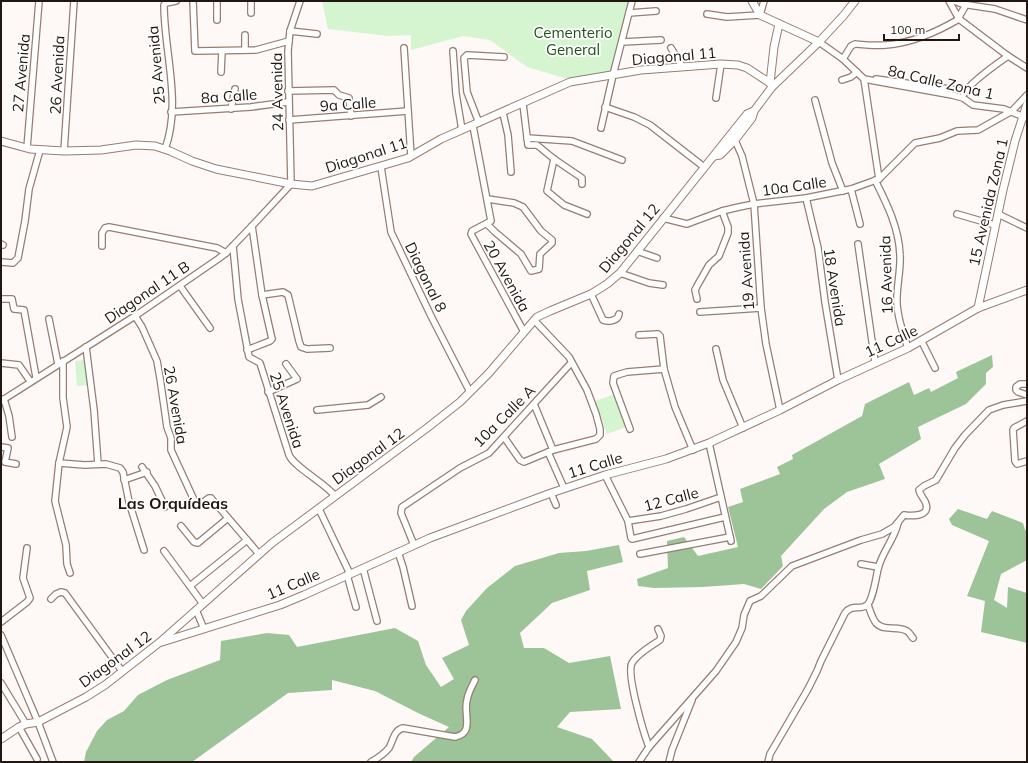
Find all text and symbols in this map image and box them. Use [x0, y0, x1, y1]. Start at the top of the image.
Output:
scale bar [884, 16, 959, 42]
text: 100 m [890, 22, 925, 37]
park label: Cementerio General [534, 23, 612, 59]
street label: 25 Avenida [143, 25, 169, 105]
street label: 27 Avenida [8, 33, 34, 113]
street label: 26 Avenida [45, 35, 69, 115]
street label: Diagonal 11 [631, 43, 717, 69]
street label: 24 Avenida [267, 52, 287, 132]
street label: 8a Calle Zona 1 [886, 61, 996, 103]
street label: 8a Calle [200, 85, 258, 107]
street label: 9a Calle [319, 93, 377, 115]
street label: Diagonal 11 [323, 133, 409, 177]
street label: 15 Avenida Zona 1 [964, 136, 1012, 268]
street label: 10a Calle [760, 172, 828, 200]
street label: Diagonal 12 [595, 199, 663, 277]
street label: 19 Avenida [734, 231, 758, 311]
street label: 16 Avenida [875, 235, 897, 315]
street label: 20 Avenida [480, 237, 534, 315]
street label: Diagonal 8 [401, 239, 451, 315]
street label: 18 Avenida [819, 247, 851, 327]
street label: Diagonal 11 B [101, 257, 193, 327]
street label: 11 Calle [862, 321, 920, 361]
street label: 26 Avenida [160, 364, 192, 446]
street label: 25 Avenida [266, 370, 308, 450]
street label: 10a Calle A [469, 381, 539, 451]
street label: Diagonal 12 [328, 423, 408, 489]
street label: 11 Calle [565, 448, 625, 482]
street label: 12 Calle [641, 483, 701, 515]
district label: Las Orquídeas [118, 493, 228, 513]
street label: 11 Calle [263, 564, 323, 604]
street label: Diagonal 12 [75, 626, 155, 692]

